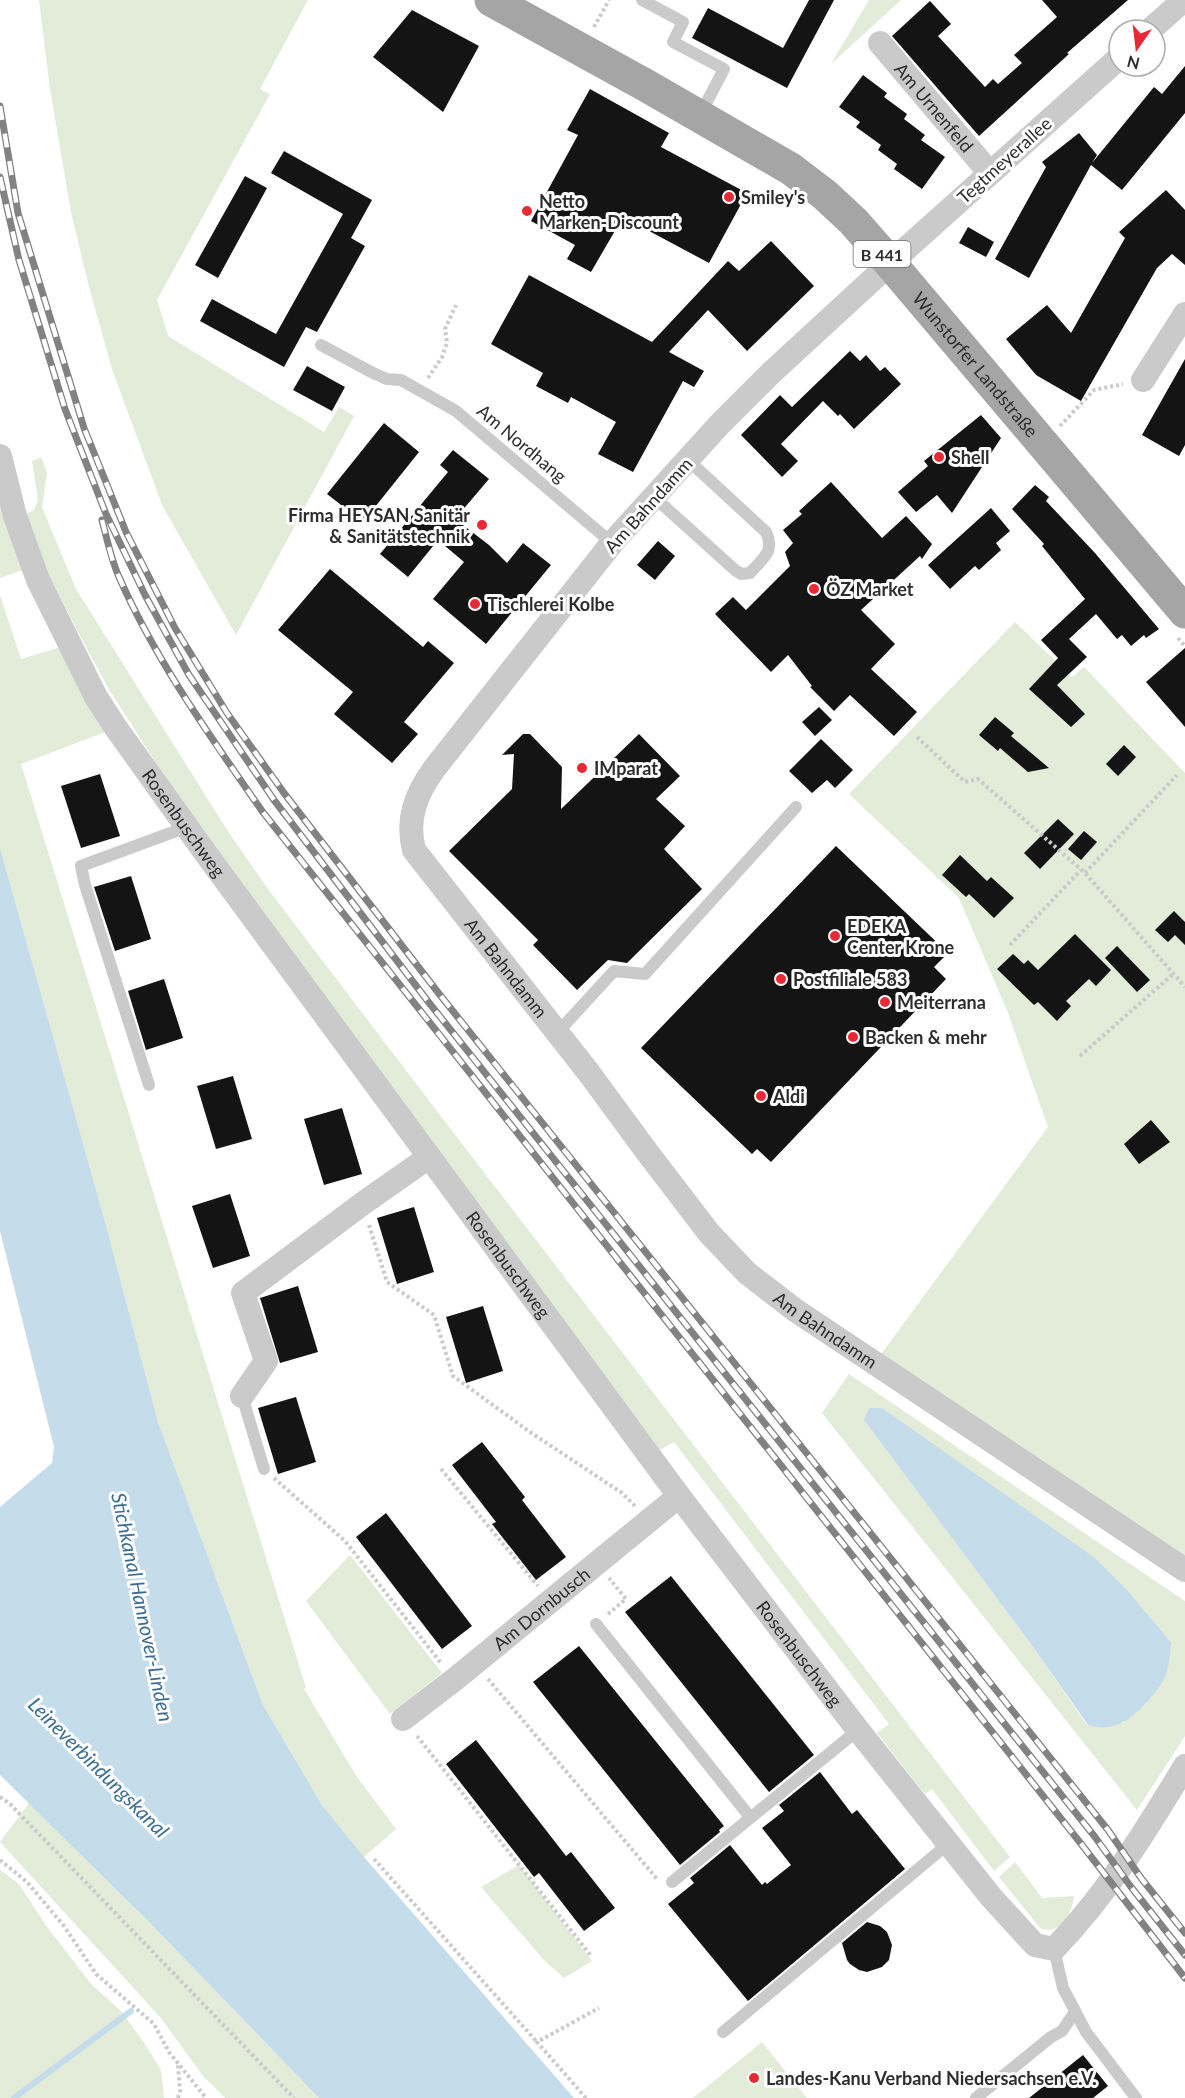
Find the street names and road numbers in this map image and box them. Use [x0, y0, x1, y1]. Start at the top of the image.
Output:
street label: Am Urnenfeld [890, 58, 978, 156]
street label: Tegtmeyerallee [952, 112, 1056, 208]
road number: B 441 [854, 241, 910, 267]
street label: Wunstorfer Landstraße [908, 287, 1043, 441]
street label: Am Nordhang [473, 399, 571, 487]
street label: Am Bahndamm [599, 453, 697, 557]
street label: Rosenbuschweg [138, 765, 230, 881]
street label: Am Bahndamm [460, 913, 552, 1022]
street label: Rosenbuschweg [462, 1206, 555, 1322]
street label: Am Bahndamm [769, 1287, 882, 1373]
street label: Am Dornbusch [488, 1563, 594, 1655]
street label: Rosenbuschweg [752, 1596, 847, 1711]

